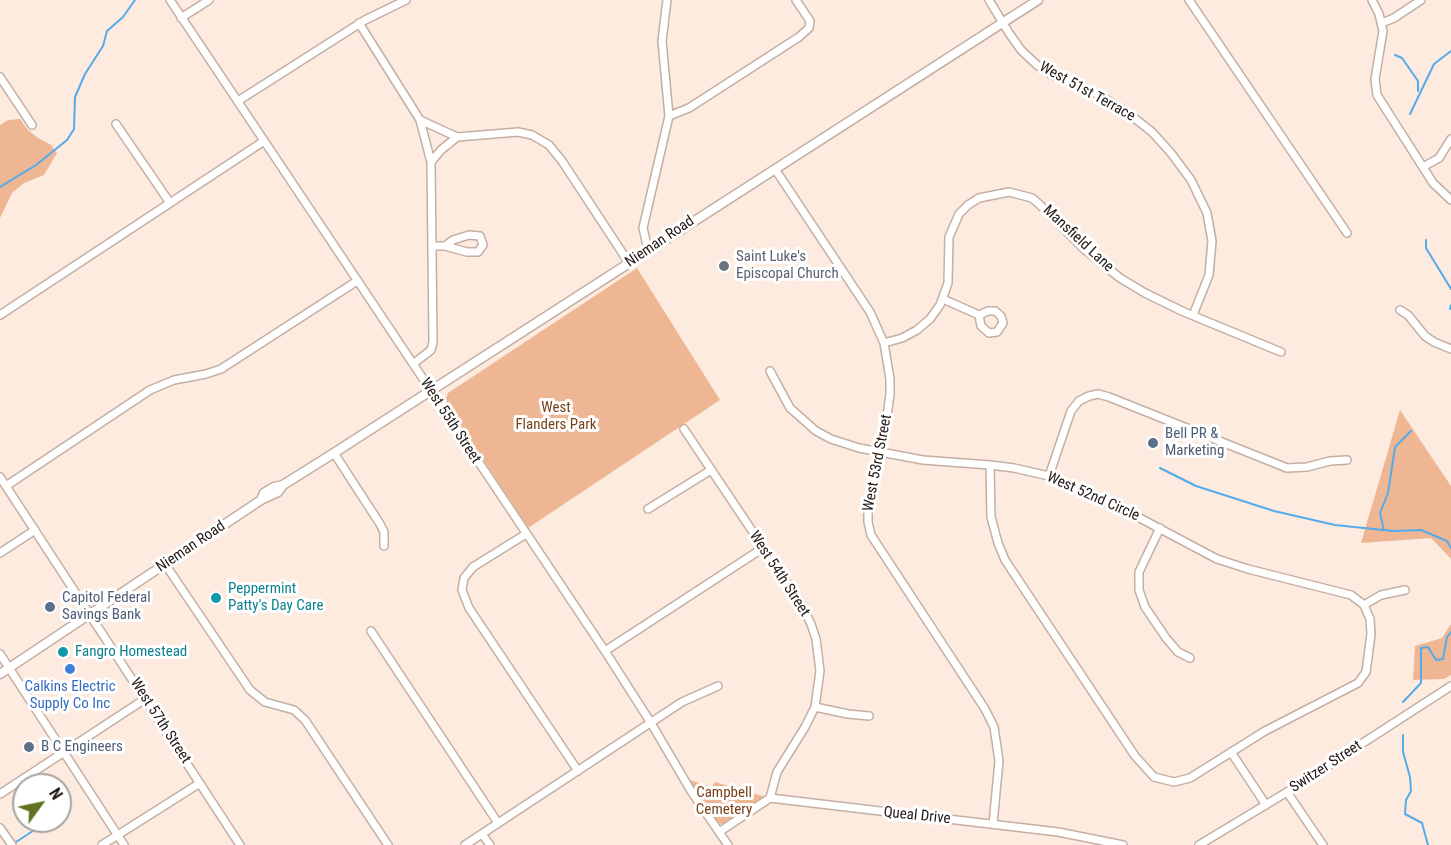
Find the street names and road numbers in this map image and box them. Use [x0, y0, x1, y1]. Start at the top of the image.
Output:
street label: West 51st Terrace [1036, 58, 1138, 126]
street label: Mansfield Lane [1039, 202, 1117, 276]
street label: Nieman Road [622, 212, 698, 272]
street label: West 55th Street [416, 375, 484, 467]
street label: West 53rd Street [860, 413, 896, 513]
street label: West 52nd Circle [1044, 469, 1142, 525]
street label: Nieman Road [153, 517, 229, 577]
street label: West 54th Street [745, 528, 813, 620]
street label: West 57th Street [126, 675, 194, 767]
street label: Switzer Street [1287, 737, 1365, 797]
street label: Queal Drive [883, 804, 951, 828]

